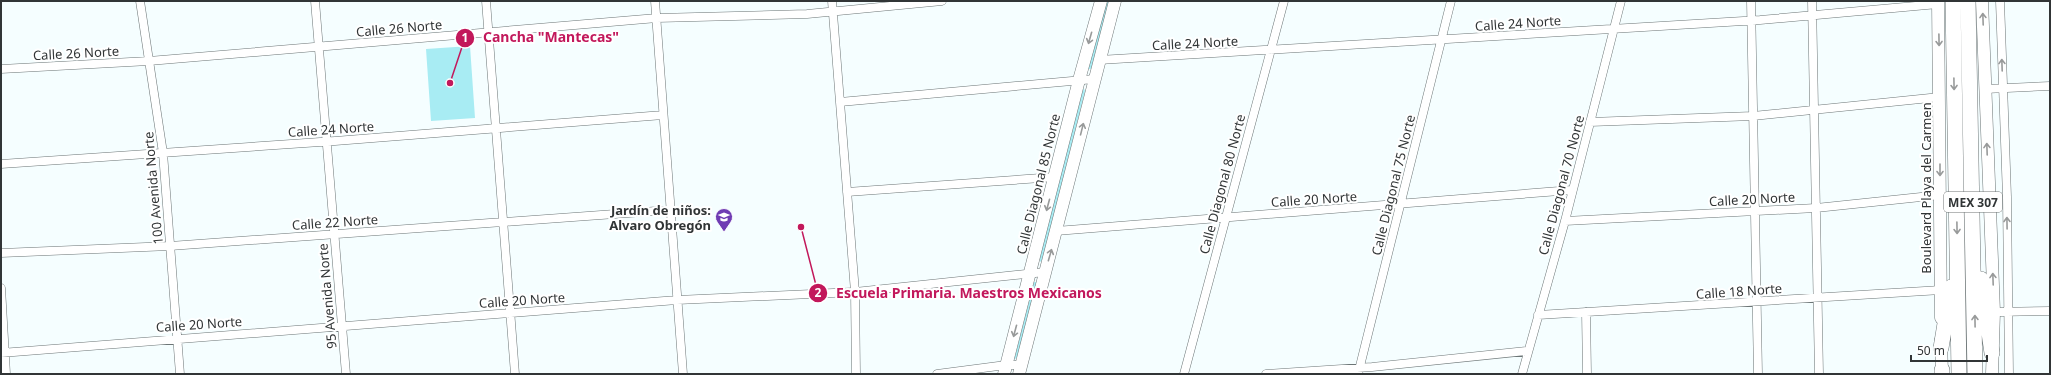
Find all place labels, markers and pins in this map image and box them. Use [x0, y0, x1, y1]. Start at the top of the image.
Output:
callout: Cancha "Mantecas" [455, 25, 627, 51]
place label: Jardín de niños: Alvaro Obregón [609, 201, 711, 234]
school or university icon: Jardín de niños: Alvaro Obregón [714, 207, 734, 232]
callout: Escuela Primaria. Maestros Mexicanos [808, 280, 1110, 306]

